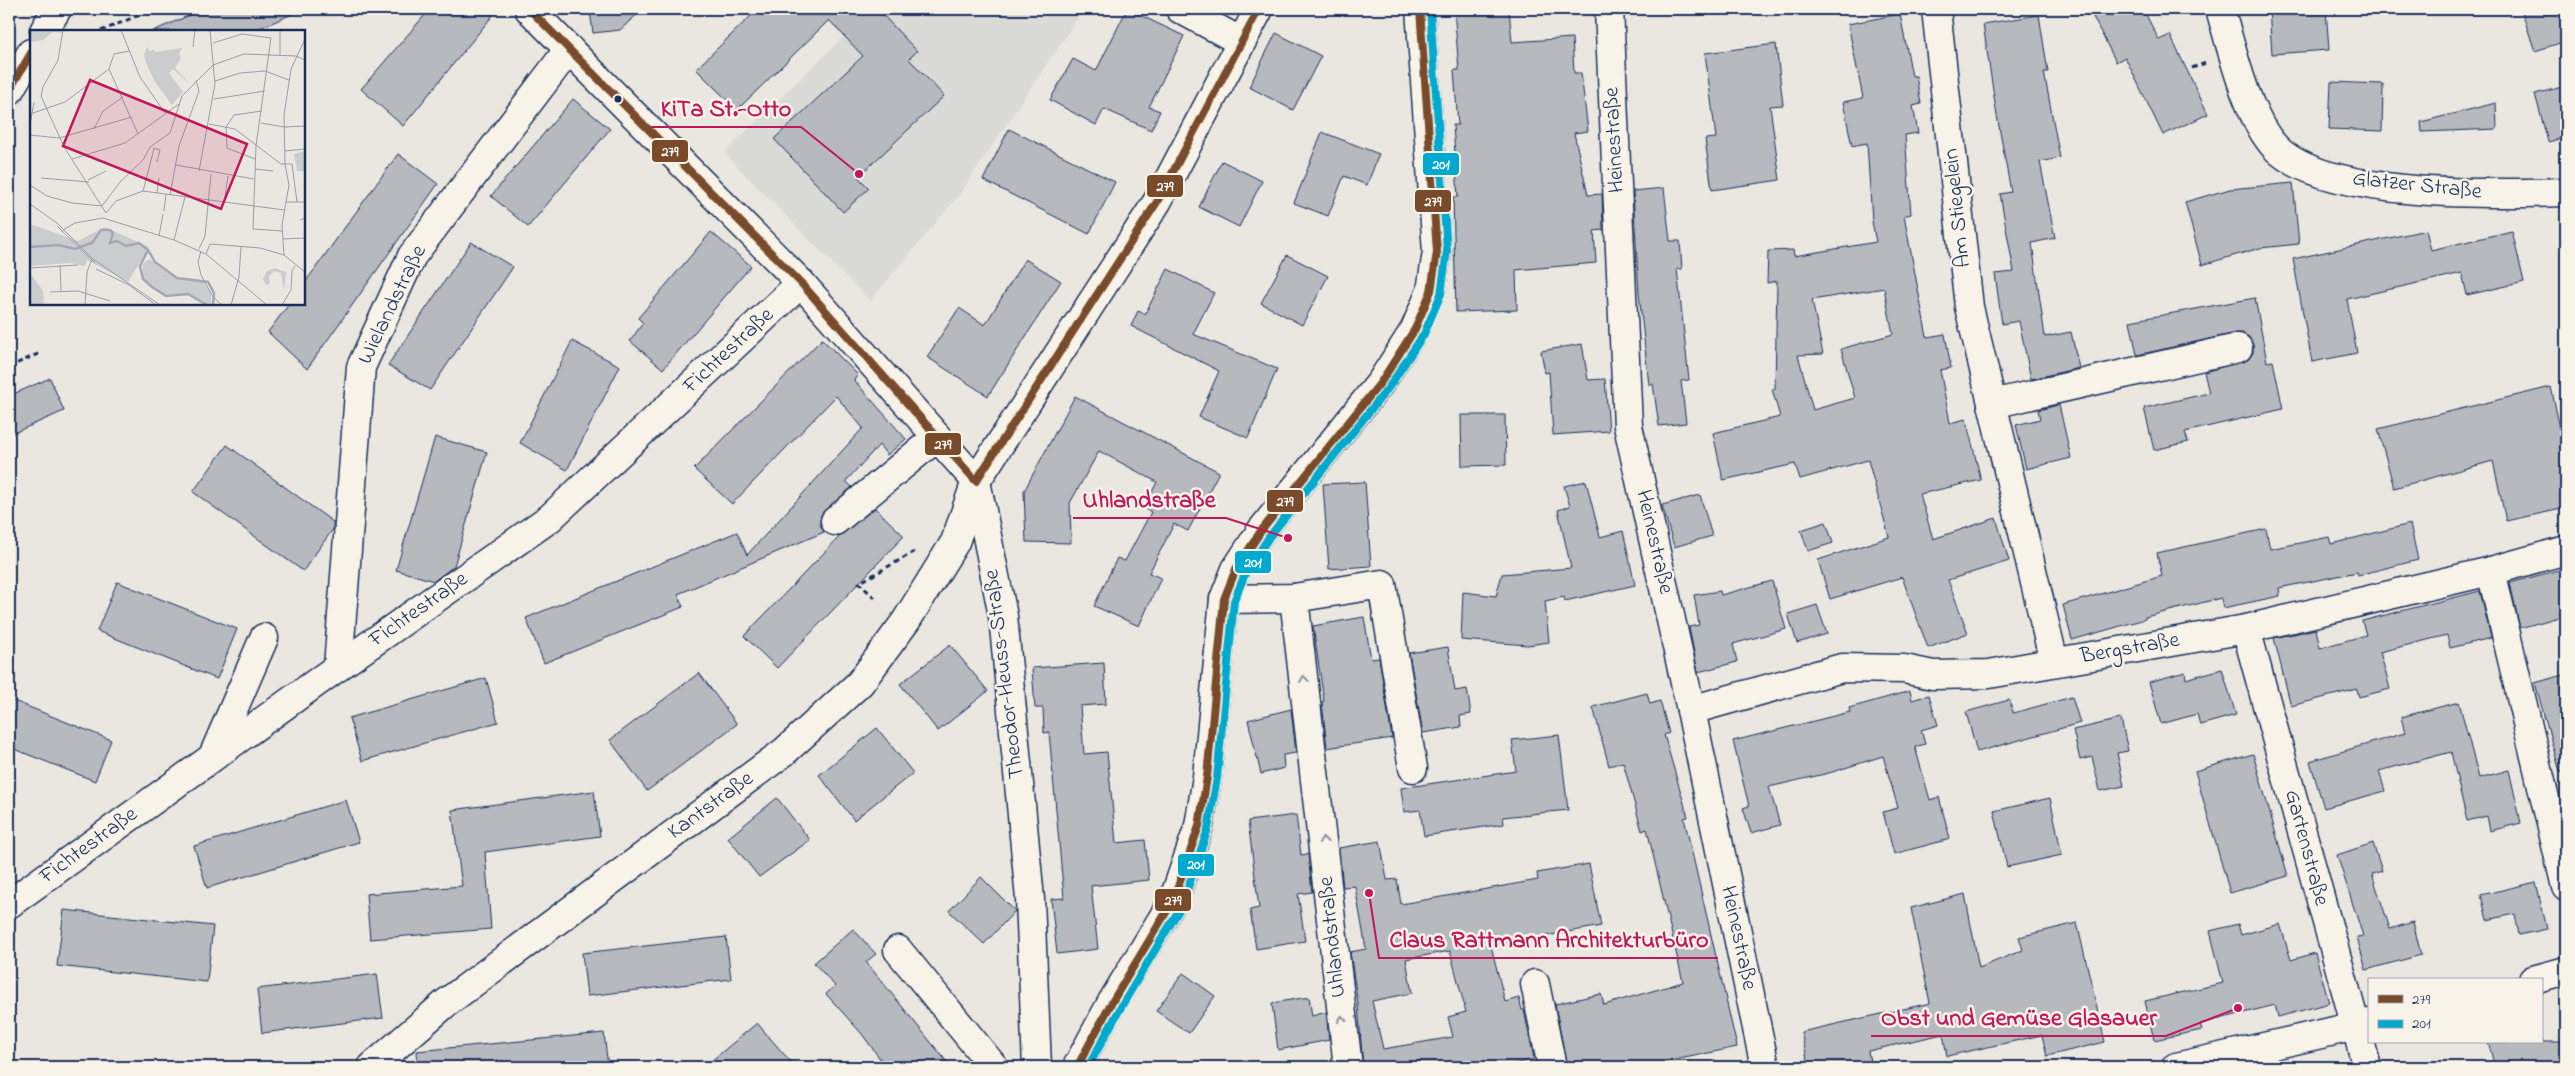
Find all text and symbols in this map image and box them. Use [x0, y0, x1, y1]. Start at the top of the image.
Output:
inset map [30, 30, 305, 305]
street label: Heinestraße [1596, 86, 1634, 194]
callout: KiTa St.-Otto [651, 88, 801, 127]
text: KiTa St.-Otto [661, 93, 791, 128]
unlabelled marker [613, 94, 623, 104]
line badge: 279 [651, 139, 689, 163]
text: 279 [661, 142, 679, 163]
street label: Am Stiegelein [1936, 147, 1981, 269]
line badge: 201 [1422, 152, 1460, 176]
text: 201 [1431, 155, 1450, 176]
street label: Glatzer Straße [2351, 163, 2483, 209]
line badge: 279 [1146, 174, 1184, 198]
text: 279 [1156, 177, 1174, 198]
line badge: 279 [1414, 189, 1452, 213]
text: 279 [1424, 192, 1442, 213]
street label: Wielandstraße [350, 240, 436, 370]
street label: Fichtestraße [676, 300, 782, 402]
line badge: 279 [924, 432, 962, 456]
text: 279 [934, 435, 952, 456]
callout: Uhlandstraße [1073, 479, 1226, 518]
text: Uhlandstraße [1083, 484, 1217, 519]
street label: Heinestraße [1626, 487, 1682, 597]
line badge: 279 [1266, 489, 1304, 513]
text: 279 [1276, 492, 1294, 513]
line badge: 201 [1234, 550, 1272, 574]
text: 201 [1243, 553, 1262, 574]
street label: Fichtestraße [362, 564, 475, 656]
street label: Theodor-Heuss-Straße [976, 567, 1034, 780]
street label: Bergstraße [2077, 625, 2182, 675]
one-way arrow [1299, 674, 1310, 682]
street label: Kantstraße [661, 764, 761, 848]
street label: Gartenstraße [2275, 786, 2337, 910]
street label: Fichtestraße [33, 799, 145, 893]
one-way arrow [1318, 836, 1329, 844]
line badge: 201 [1177, 853, 1215, 877]
text: 201 [1186, 855, 1205, 876]
street label: Uhlandstraße [1311, 875, 1355, 999]
street label: Heinestraße [1711, 883, 1765, 993]
line badge: 279 [1154, 888, 1192, 912]
text: 279 [1164, 891, 1182, 912]
callout: Claus Rattmann Architekturbüro [1379, 919, 1718, 958]
text: Claus Rattmann Architekturbüro [1390, 924, 1708, 959]
legend [2368, 978, 2542, 1044]
text: 279 [2412, 989, 2431, 1011]
callout: Obst und Gemüse Glasauer [1871, 997, 2166, 1036]
text: Obst und Gemüse Glasauer [1881, 1002, 2157, 1037]
text: 201 [2412, 1013, 2431, 1035]
one-way arrow [1337, 1015, 1348, 1023]

